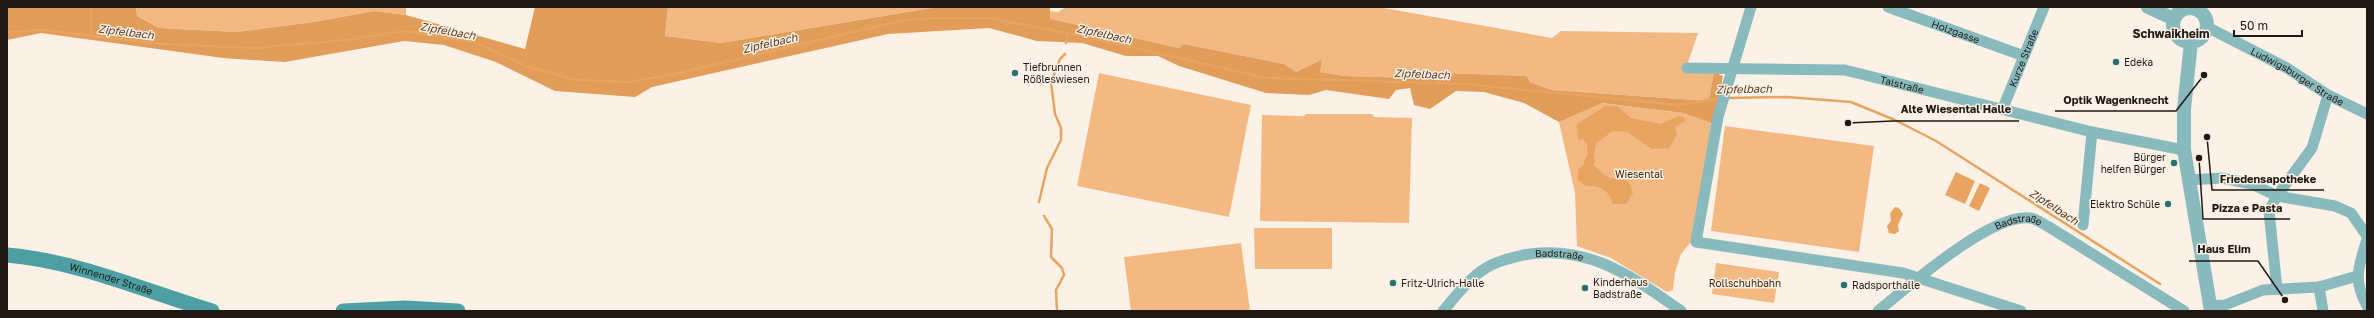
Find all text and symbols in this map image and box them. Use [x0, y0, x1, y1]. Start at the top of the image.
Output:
scale bar [2234, 12, 2302, 38]
street label: Holzgasse [1930, 17, 1982, 46]
text: 50 m [2240, 18, 2268, 33]
water label: Zipfelbach [419, 19, 478, 43]
water label: Zipfelbach [1075, 21, 1134, 47]
water label: Zipfelbach [97, 22, 156, 42]
district label: Schwaikheim [2132, 26, 2210, 41]
street label: Kurze Straße [2006, 27, 2041, 89]
water label: Zipfelbach [741, 30, 800, 56]
street label: Ludwigsburger Straße [2249, 45, 2346, 108]
place label: Edeka [2124, 56, 2153, 68]
marker: Edeka [2111, 57, 2121, 67]
place label: Tiefbrunnen Rößleswiesen [1023, 61, 1090, 85]
water label: Zipfelbach [1394, 66, 1451, 82]
marker: Tiefbrunnen Rößleswiesen [1010, 68, 1020, 78]
street label: Talstraße [1879, 73, 1925, 96]
water label: Zipfelbach [1716, 81, 1773, 96]
callout: Optik Wagenknecht [2055, 88, 2176, 111]
text: Optik Wagenknecht [2063, 93, 2169, 106]
callout: Alte Wiesental Halle [1893, 98, 2019, 121]
text: Alte Wiesental Halle [1901, 102, 2012, 115]
place label: Bürger helfen Bürger [2101, 151, 2166, 175]
marker: Bürger helfen Bürger [2169, 158, 2179, 168]
callout: Friedensapotheke [2212, 167, 2324, 190]
park label: Wiesental [1615, 168, 1663, 180]
text: Friedensapotheke [2220, 172, 2317, 185]
water label: Zipfelbach [2027, 186, 2082, 229]
callout: Pizza e Pasta [2203, 196, 2290, 219]
place label: Elektro Schüle [2090, 198, 2160, 210]
marker: Elektro Schüle [2163, 199, 2173, 209]
text: Pizza e Pasta [2212, 201, 2282, 214]
street label: Badstraße [1993, 212, 2044, 232]
callout: Haus Elim [2189, 238, 2258, 261]
text: Haus Elim [2197, 242, 2251, 255]
street label: Badstraße [1535, 247, 1585, 263]
street label: Winnender Straße [68, 260, 154, 297]
place label: Kinderhaus Badstraße [1593, 276, 1648, 300]
place label: Fritz-Ulrich-Halle [1401, 277, 1484, 289]
park label: Rollschuhbahn [1709, 277, 1781, 289]
marker: Fritz-Ulrich-Halle [1388, 278, 1398, 288]
place label: Radsporthalle [1852, 279, 1920, 291]
marker: Radsporthalle [1839, 280, 1849, 290]
marker: Kinderhaus Badstraße [1580, 283, 1590, 293]

